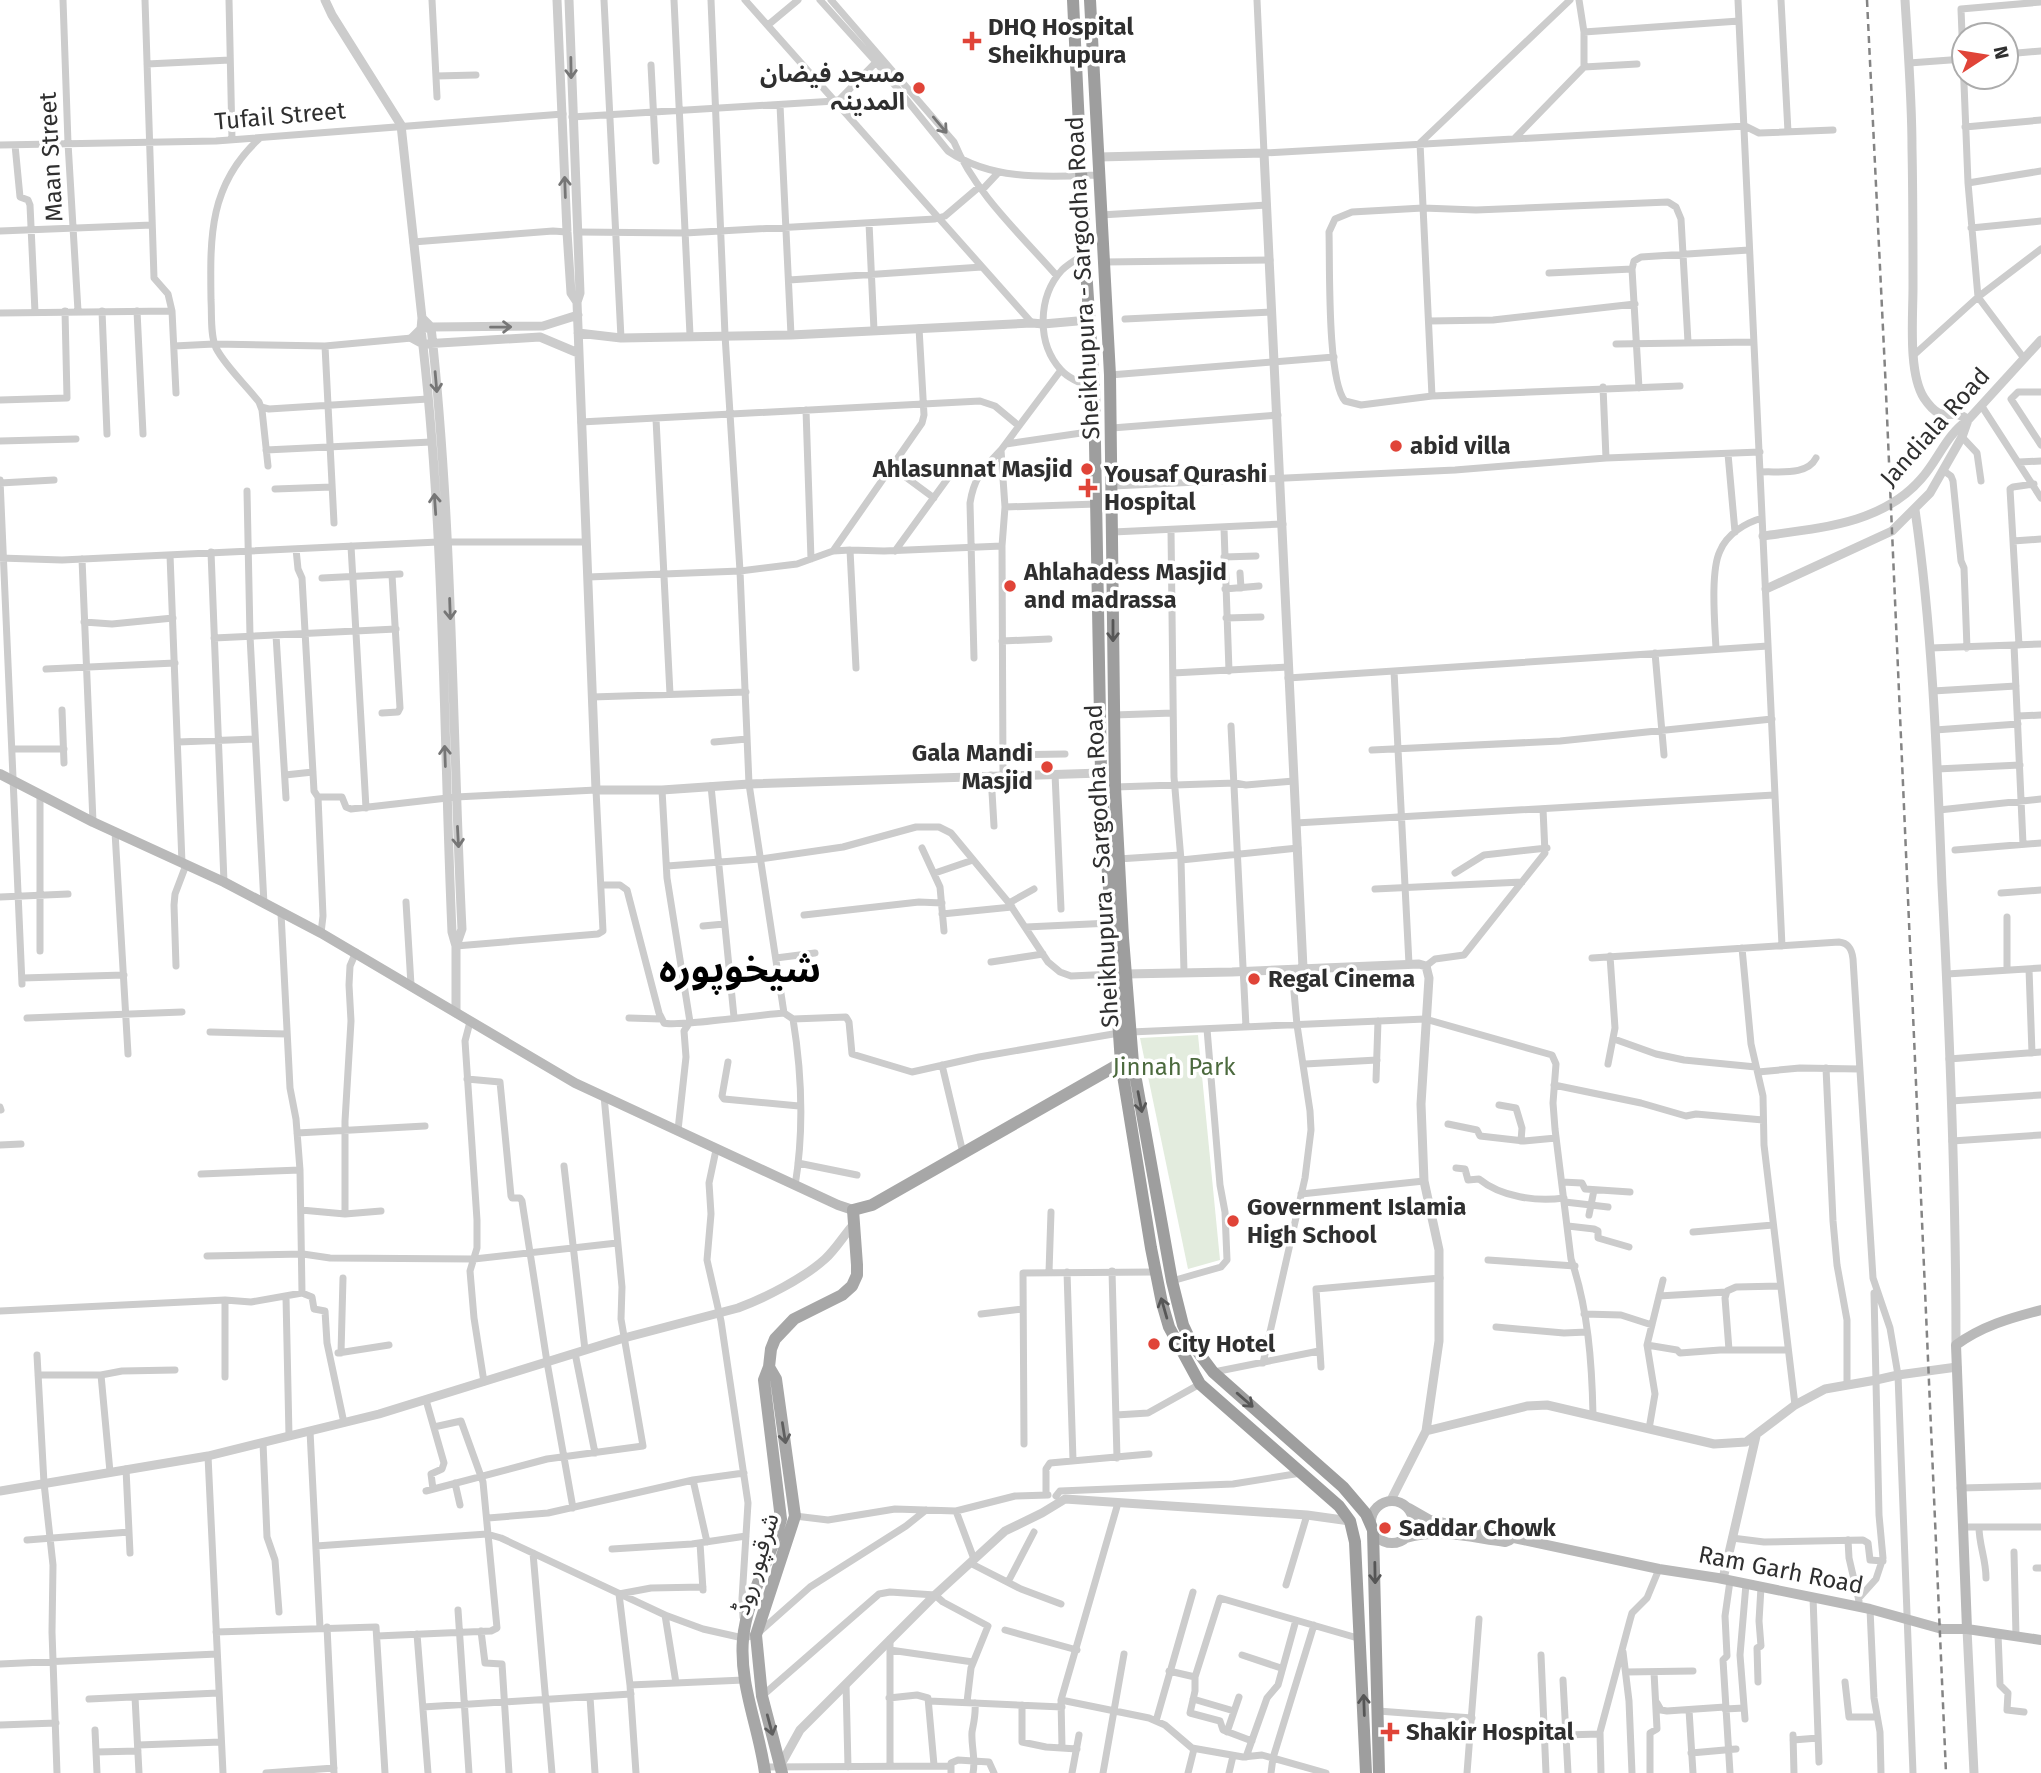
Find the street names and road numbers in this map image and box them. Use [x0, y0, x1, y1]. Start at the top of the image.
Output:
street label: Maan Street [34, 91, 68, 223]
street label: Tufail Street [213, 96, 347, 136]
street label: Sheikhupura - Sargodha Road [1061, 116, 1105, 440]
street label: Jandiala Road [1874, 362, 1996, 492]
street label: Sheikhupura - Sargodha Road [1080, 704, 1124, 1028]
street label: شرقپور روڈ [727, 1510, 786, 1619]
street label: Ram Garh Road [1696, 1540, 1866, 1600]

